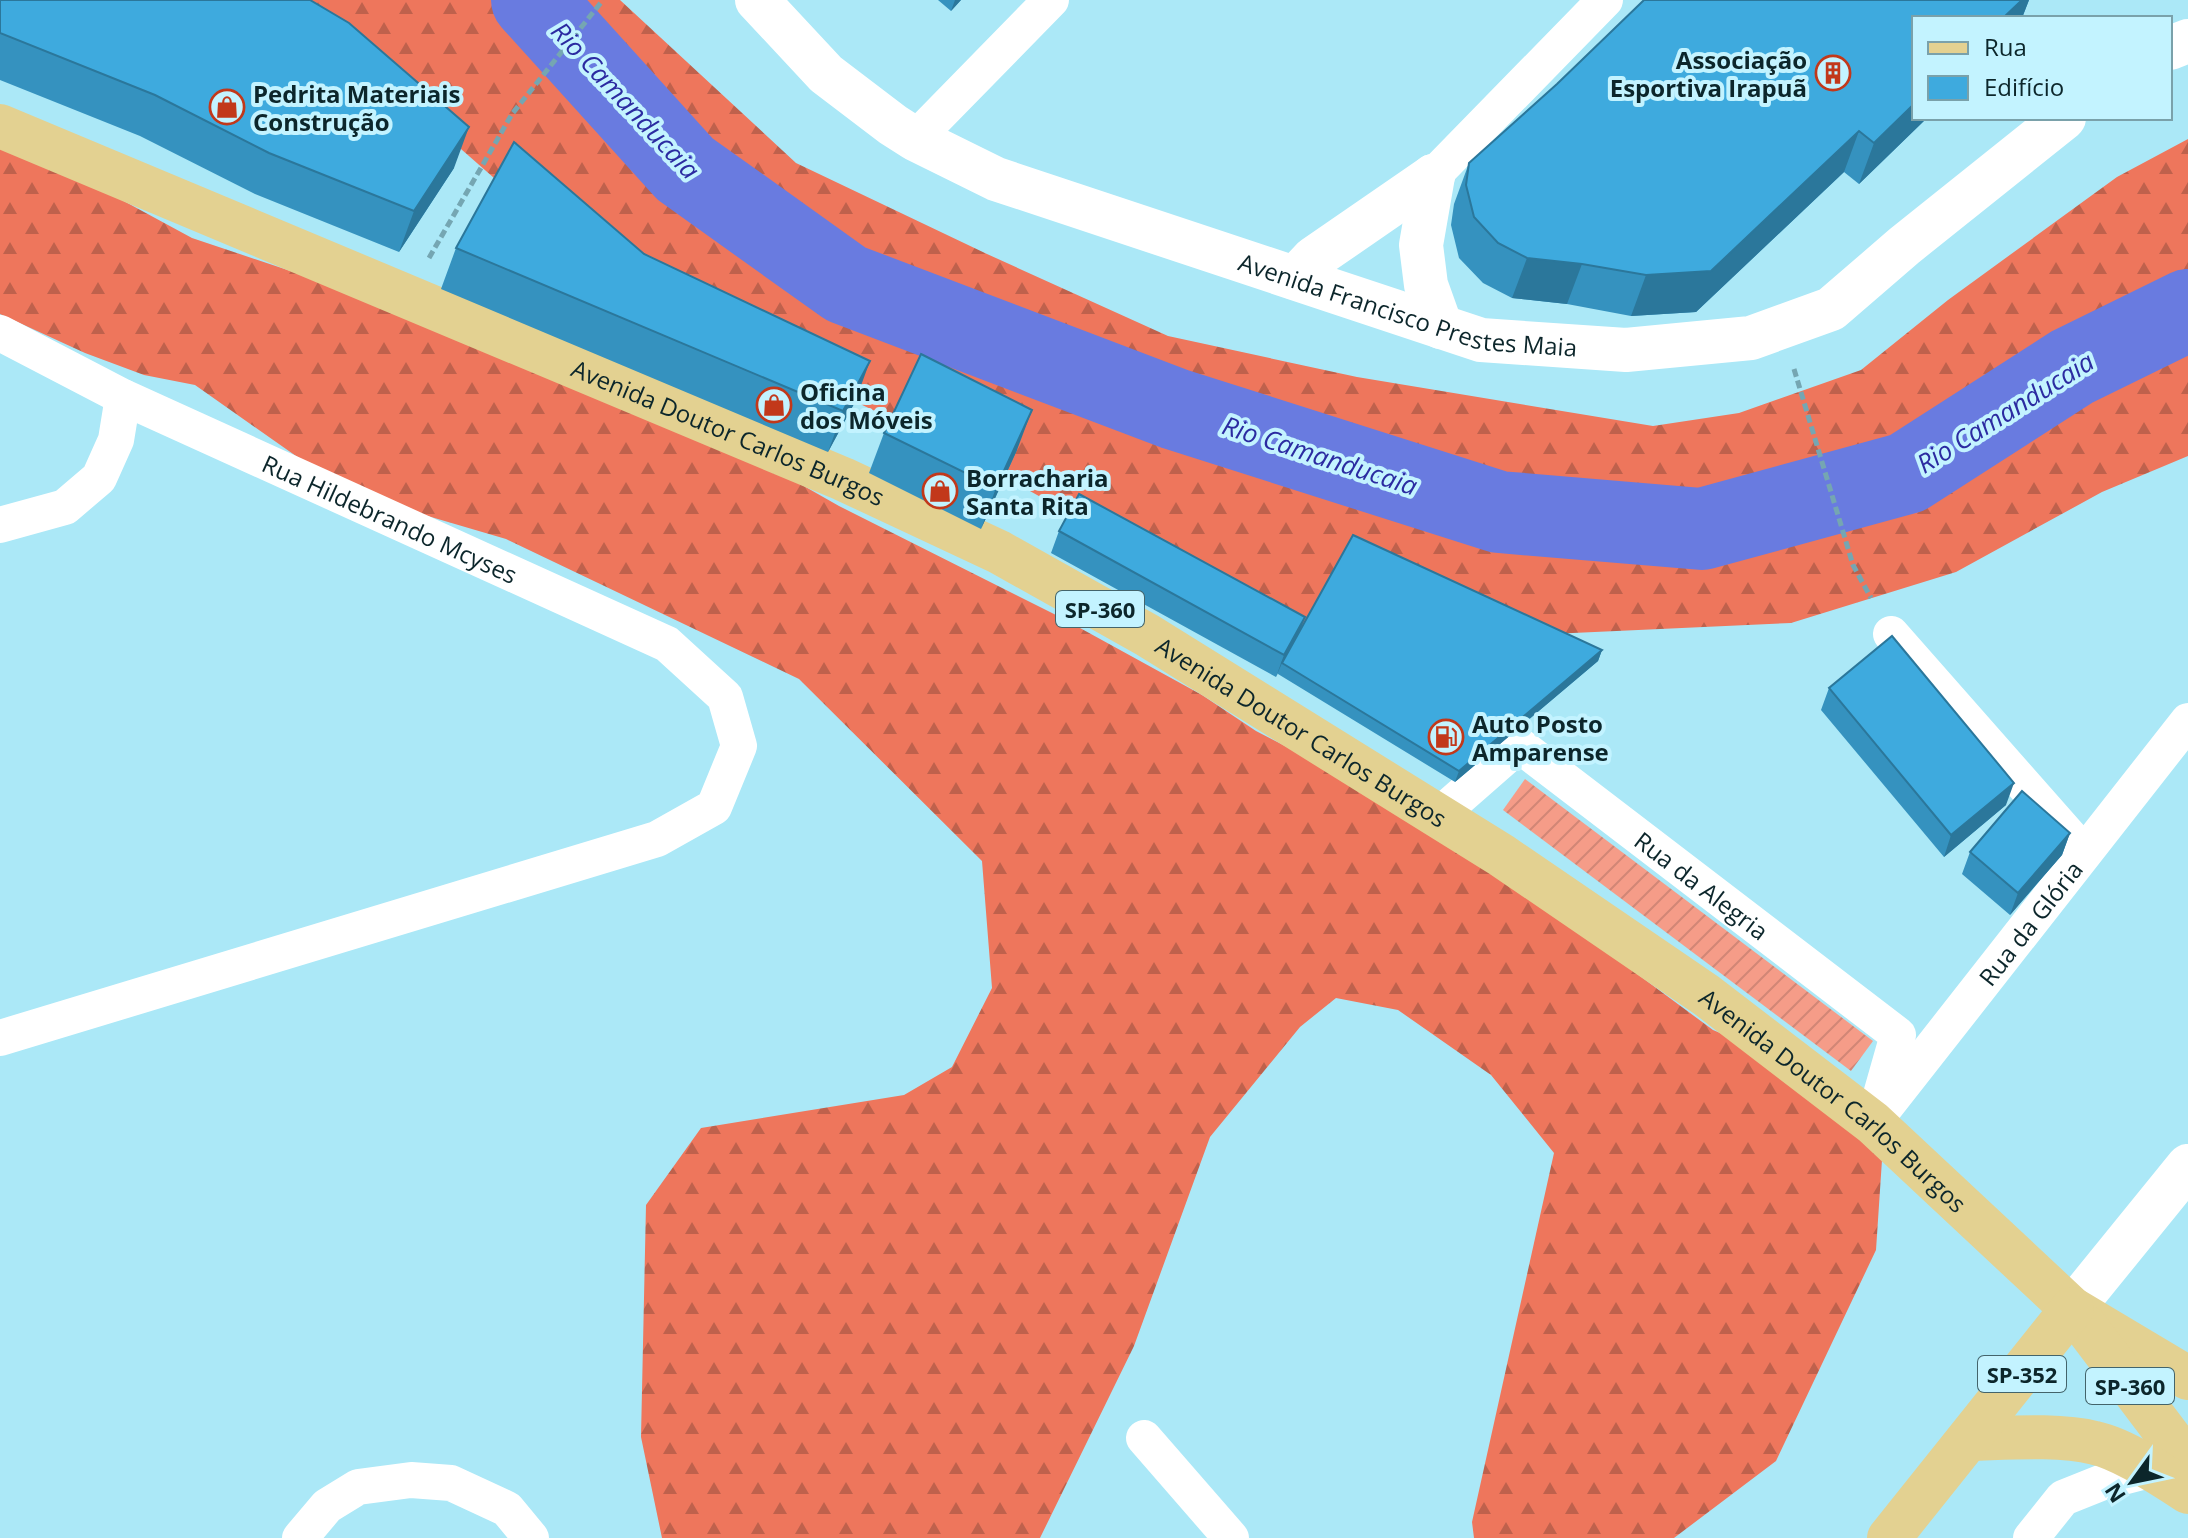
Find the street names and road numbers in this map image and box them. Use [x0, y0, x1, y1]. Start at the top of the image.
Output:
street label: Avenida Francisco Prestes Maia [1235, 244, 1578, 363]
street label: Avenida Doutor Carlos Burgos [567, 351, 890, 513]
street label: Rua Hildebrando Mcyses [257, 446, 523, 590]
road number: SP-360 [1056, 591, 1144, 627]
street label: Avenida Doutor Carlos Burgos [1150, 628, 1453, 834]
street label: Rua da Alegria [1628, 823, 1776, 947]
street label: Rua da Glória [1970, 853, 2089, 992]
street label: Avenida Doutor Carlos Burgos [1693, 980, 1974, 1219]
road number: SP-352 [1978, 1356, 2066, 1392]
road number: SP-360 [2086, 1368, 2174, 1404]

